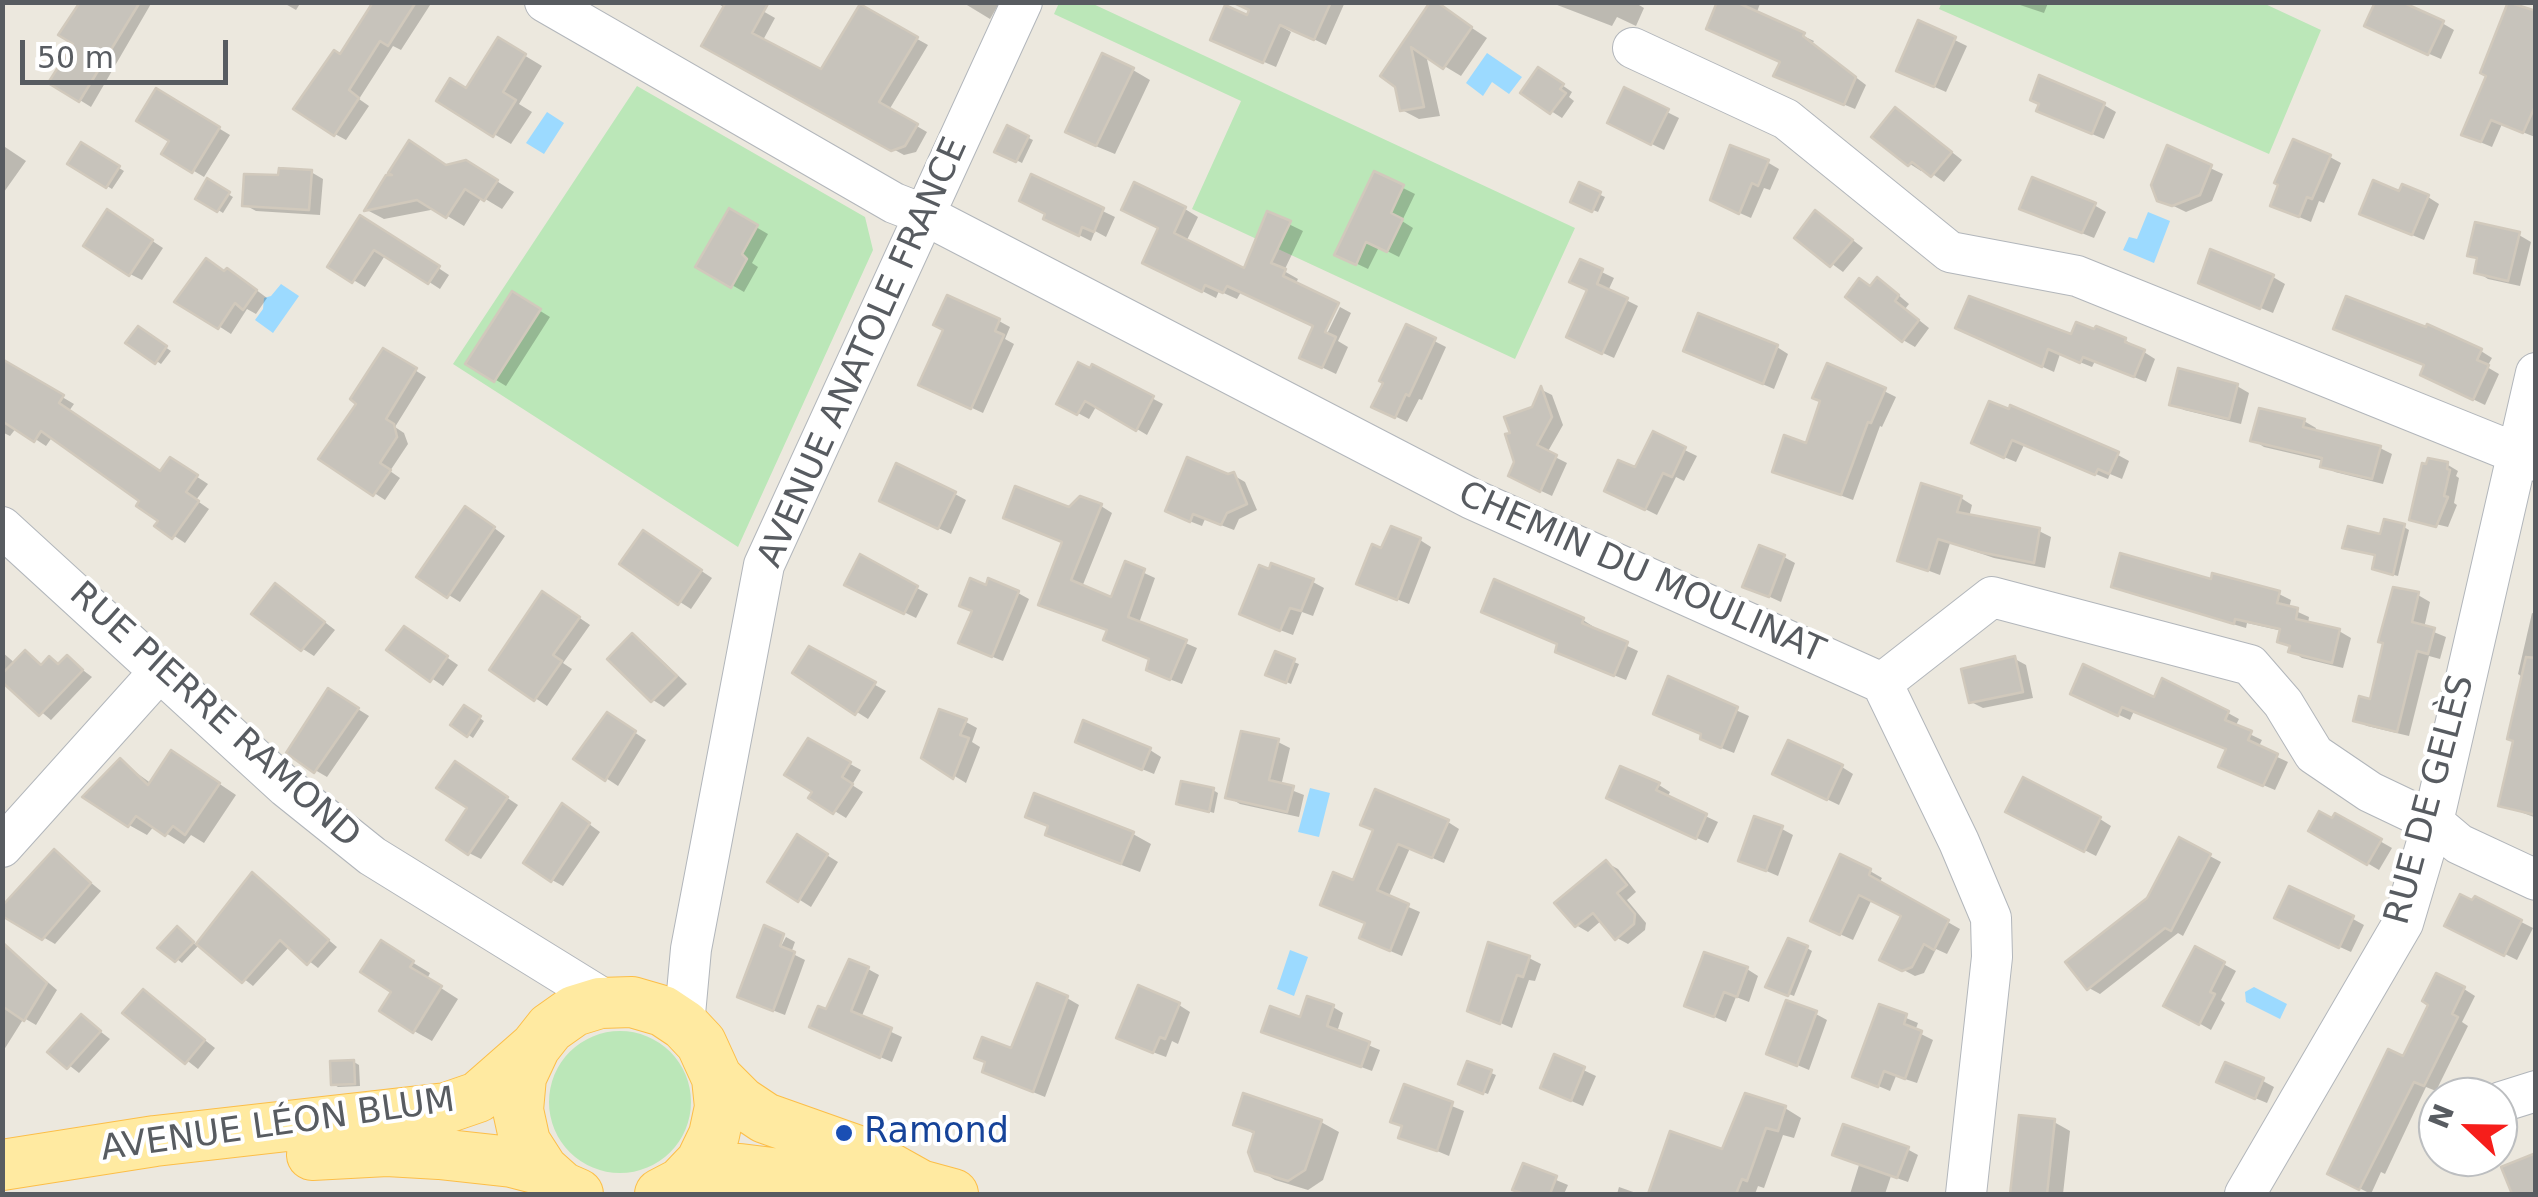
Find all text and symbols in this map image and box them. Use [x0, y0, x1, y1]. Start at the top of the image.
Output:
scale bar [25, 20, 232, 82]
text: 50 m [37, 40, 114, 75]
street label: AVENUE ANATOLE FRANCE [750, 132, 978, 574]
street label: CHEMIN DU MOULINAT [1451, 474, 1831, 674]
street label: RUE PIERRE RAMOND [60, 574, 368, 858]
street label: RUE DE GELÈS [2378, 671, 2484, 929]
north arrow [2418, 1077, 2518, 1177]
street label: AVENUE LÉON BLUM [98, 1080, 458, 1172]
text: N [2422, 1099, 2461, 1133]
place label: Ramond [864, 1112, 1009, 1154]
marker: Ramond [833, 1122, 855, 1144]

